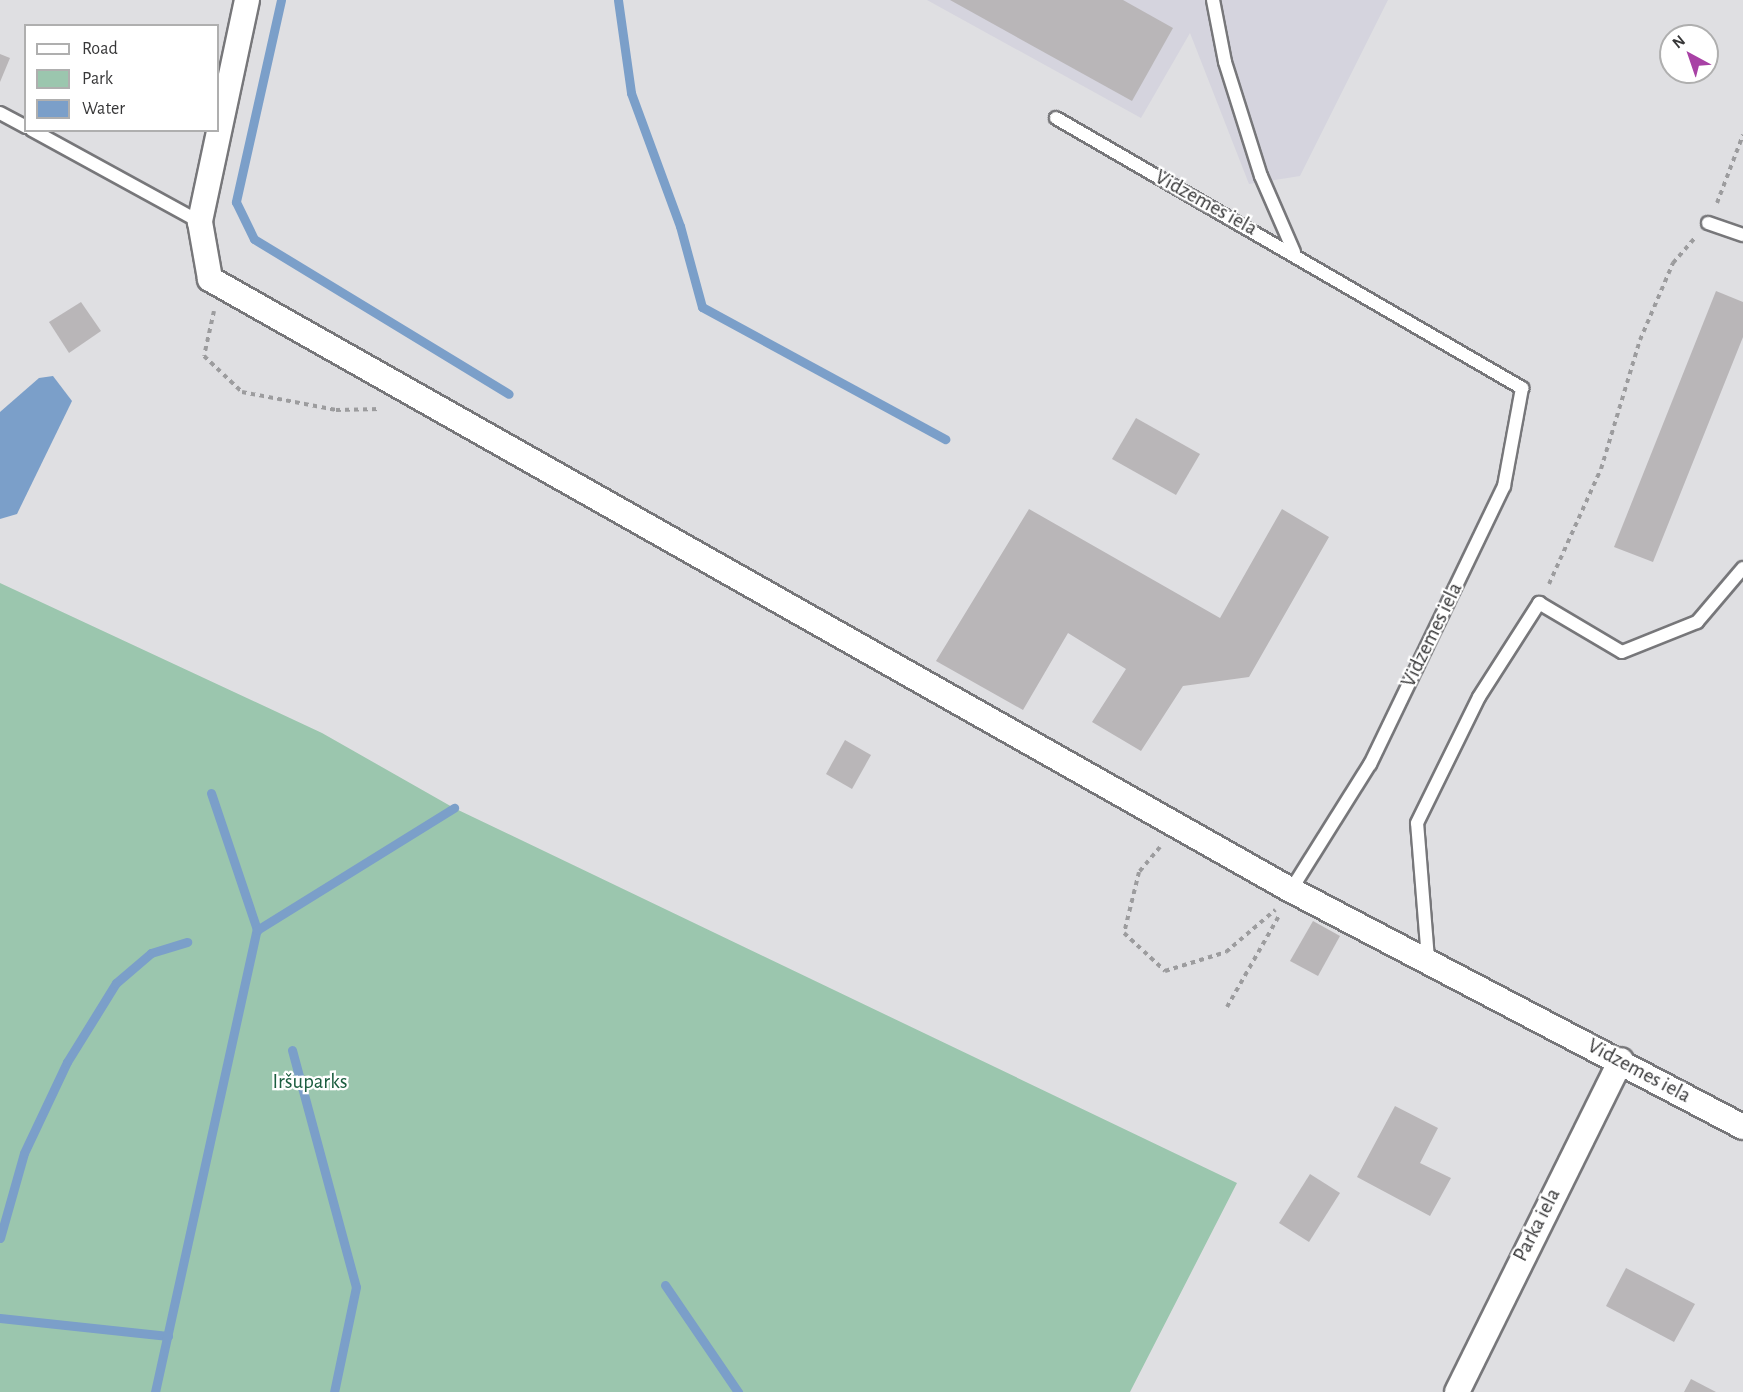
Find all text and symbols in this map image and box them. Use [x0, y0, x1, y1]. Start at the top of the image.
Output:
legend [24, 24, 219, 132]
north arrow [1659, 24, 1719, 84]
text: N [1669, 32, 1688, 51]
text: Road [82, 40, 118, 58]
text: Park [82, 70, 113, 88]
text: Water [82, 100, 125, 118]
street label: Vidzemes iela [1150, 165, 1262, 241]
street label: Vidzemes iela [1396, 579, 1468, 691]
street label: Vidzemes iela [1583, 1033, 1695, 1109]
park label: Iršuparks [272, 1069, 348, 1095]
street label: Parka iela [1508, 1184, 1566, 1266]

